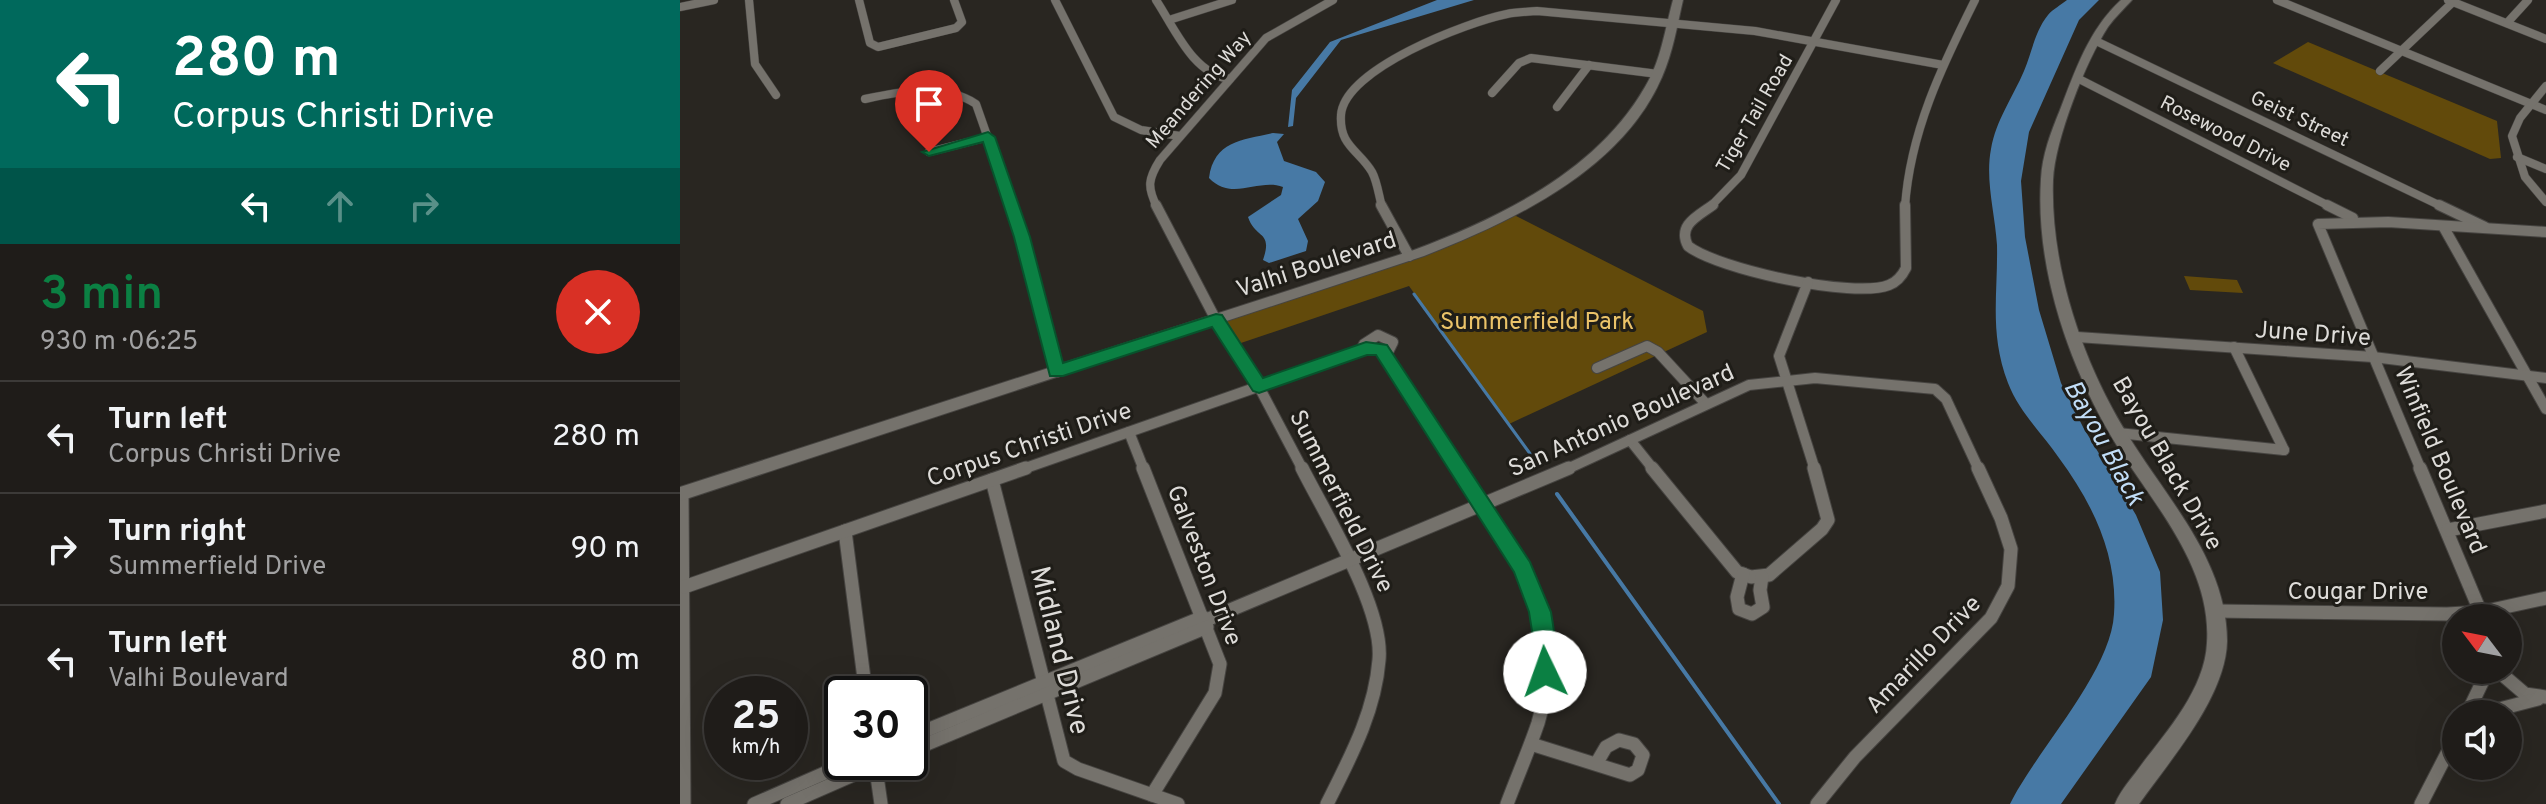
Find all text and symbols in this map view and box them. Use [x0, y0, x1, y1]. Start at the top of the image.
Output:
text: 280 m [172, 26, 340, 96]
street label: Meandering Way [1141, 26, 1258, 155]
icon: left [40, 32, 144, 136]
street label: Tiger Tail Road [1711, 50, 1800, 178]
pin [895, 70, 963, 152]
icon: arrive [907, 82, 951, 126]
street label: Geist Street [2246, 86, 2353, 154]
street label: Rosewood Drive [2155, 91, 2295, 179]
text: Corpus Christi Drive [172, 95, 494, 141]
icon: left [234, 184, 278, 228]
icon: ahead [318, 184, 362, 228]
icon: right [402, 184, 446, 228]
street label: Valhi Boulevard [1233, 226, 1401, 306]
text: 3 min [40, 266, 163, 326]
button: close [556, 270, 640, 354]
park label: Summerfield Park [1440, 308, 1634, 338]
street label: June Drive [2254, 316, 2372, 354]
text: 930 m · 06:25 [40, 326, 198, 359]
street label: San Antonio Boulevard [1504, 358, 1739, 485]
street label: Winfield Boulevard [2386, 363, 2492, 559]
street label: Bayou Black Drive [2104, 372, 2228, 556]
water label: Bayou Black [2055, 375, 2151, 513]
street label: Corpus Christi Drive [923, 397, 1136, 495]
text: Turn left [108, 402, 228, 439]
street label: Summerfield Drive [1281, 405, 1399, 598]
icon: left [40, 415, 84, 459]
text: 280 m [552, 419, 640, 456]
text: Corpus Christi Drive [108, 439, 341, 472]
street label: Galveston Drive [1159, 481, 1247, 650]
text: Turn right [108, 514, 246, 551]
icon: right [40, 527, 84, 571]
text: 90 m [571, 531, 640, 568]
text: Summerfield Drive [108, 551, 326, 584]
street label: Midland Drive [1020, 563, 1096, 739]
street label: Cougar Drive [2288, 578, 2428, 608]
street label: Amarillo Drive [1860, 590, 1989, 721]
north arrow [2442, 604, 2522, 684]
map controls [2442, 604, 2522, 780]
text: Turn left [108, 626, 228, 663]
position arrow [1503, 630, 1587, 714]
icon: left [40, 639, 84, 683]
text: 80 m [570, 643, 640, 680]
text: Valhi Boulevard [108, 663, 289, 696]
speed limit sign: 30 [824, 676, 928, 780]
text: 25 [732, 693, 780, 743]
button: sound [2442, 700, 2522, 780]
text: km/h [732, 735, 780, 761]

